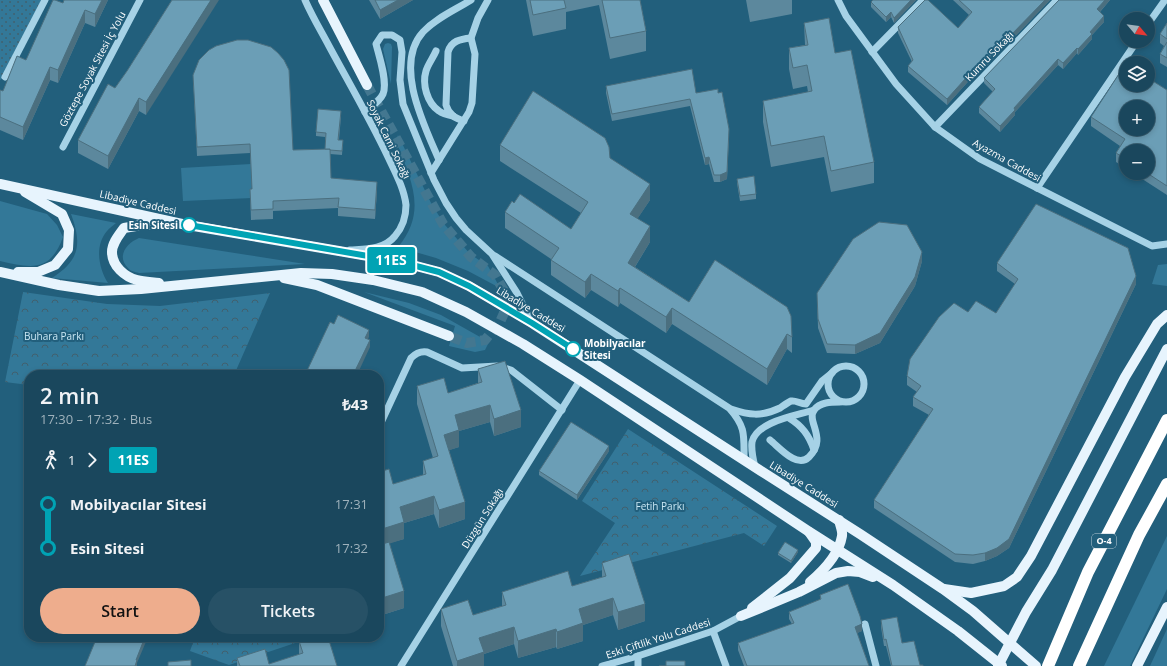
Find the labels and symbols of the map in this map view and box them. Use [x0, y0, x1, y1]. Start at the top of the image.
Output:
street label: Göztepe Soyak Sitesi İç Yolu [56, 9, 128, 129]
north arrow [1119, 12, 1155, 48]
street label: Kumru Sokağı [962, 28, 1016, 84]
street label: Soyak Cami Sokağı [364, 97, 414, 181]
street label: Ayazma Caddesi [970, 135, 1044, 185]
street label: Libadiye Caddesi [98, 186, 178, 218]
marker: Esin Sitesi [181, 217, 197, 233]
place label: Esin Sitesi [128, 218, 178, 232]
line badge: 11ES [363, 247, 419, 273]
street label: Libadiye Caddesi [494, 283, 568, 335]
park label: Buhara Parkı [24, 329, 84, 343]
place label: Mobilyacılar Sitesi [584, 336, 646, 362]
marker: Mobilyacılar Sitesi [565, 341, 581, 357]
street label: Libadiye Caddesi [767, 457, 841, 511]
street label: Düzgün Sokağı [458, 485, 506, 551]
park label: Fetih Parkı [635, 499, 685, 513]
road number: O-4 [1092, 534, 1116, 548]
street label: Eski Çiftlik Yolu Caddesi [604, 614, 712, 662]

